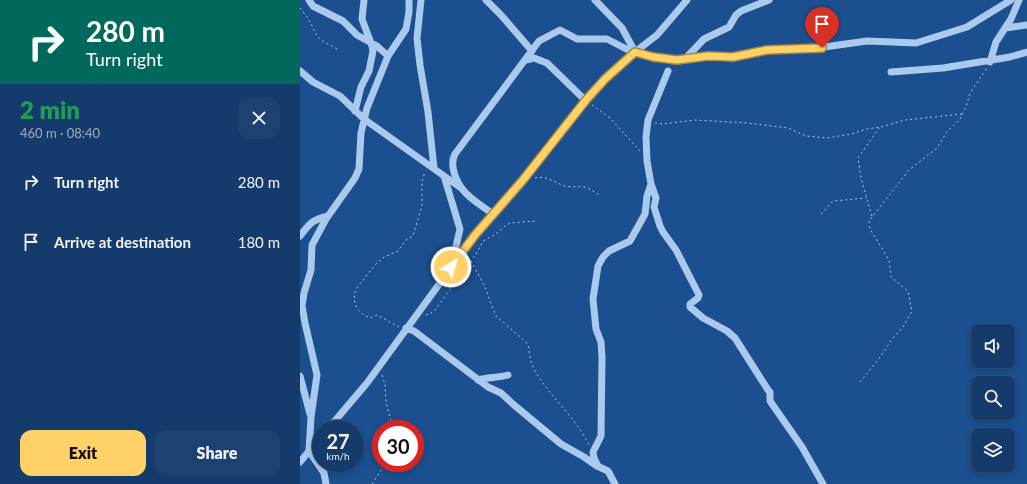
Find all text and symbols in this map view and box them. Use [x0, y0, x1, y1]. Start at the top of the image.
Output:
pin [805, 7.0, 839, 48]
icon: arrive [811, 13, 833, 35]
text: 280 m [86, 14, 165, 48]
icon: right [20, 16, 72, 68]
text: Turn right [86, 48, 163, 70]
text: 2 min [20, 95, 80, 124]
button: close [238, 97, 280, 139]
text: 460 m · 08:40 [20, 125, 100, 141]
icon: right [20, 171, 42, 193]
text: Turn right [54, 173, 119, 191]
text: 280 m [238, 173, 280, 191]
icon: arrive [20, 231, 42, 253]
text: Arrive at destination [54, 233, 191, 251]
text: 180 m [238, 233, 280, 251]
position arrow [430, 246, 472, 288]
map controls [971, 324, 1015, 472]
button: sound [971, 324, 1015, 368]
button: search [971, 376, 1015, 420]
speed limit sign: 30 [372, 420, 424, 472]
button: layers [971, 428, 1015, 472]
text: 27 [326, 429, 350, 453]
button: Exit [20, 430, 146, 476]
button: Share [154, 430, 280, 476]
text: km/h [326, 450, 350, 462]

